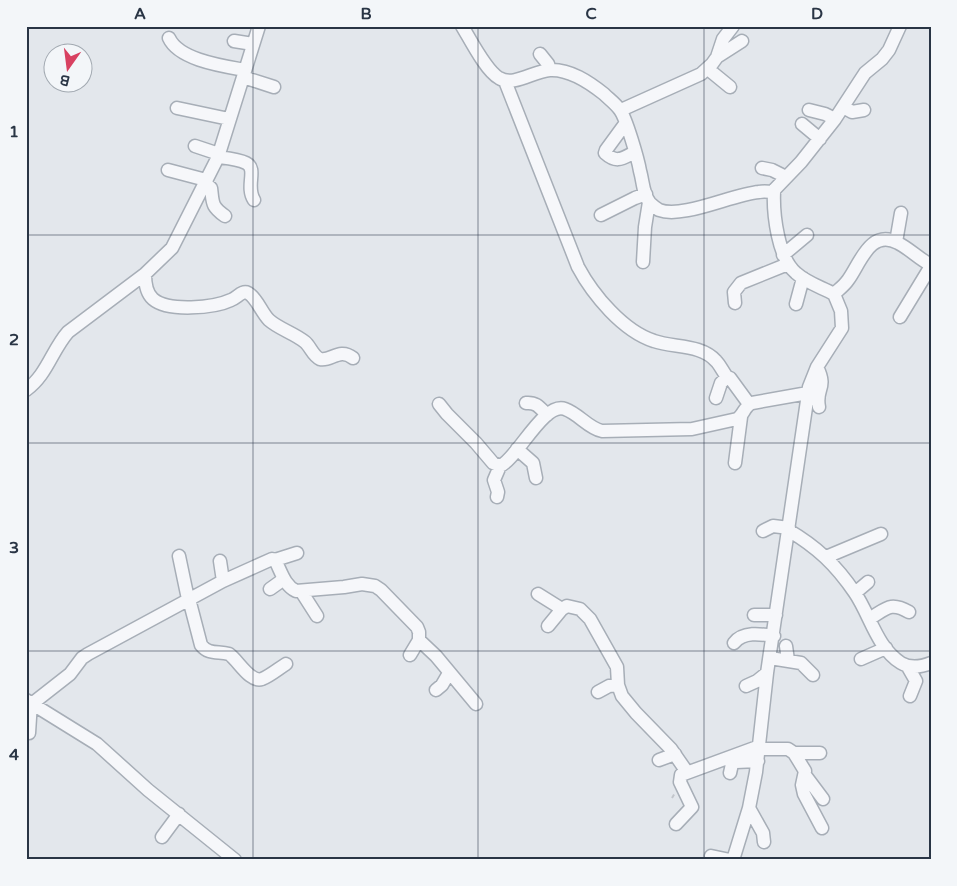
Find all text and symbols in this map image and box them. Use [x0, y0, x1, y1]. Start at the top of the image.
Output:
text: A [134, 4, 146, 24]
text: B [360, 4, 372, 24]
text: C [585, 4, 597, 24]
text: D [811, 4, 823, 24]
north arrow [42, 42, 92, 92]
text: B [58, 71, 72, 90]
text: 1 [9, 122, 19, 142]
text: 2 [9, 330, 19, 350]
text: 3 [9, 538, 19, 558]
text: 4 [9, 745, 19, 765]

